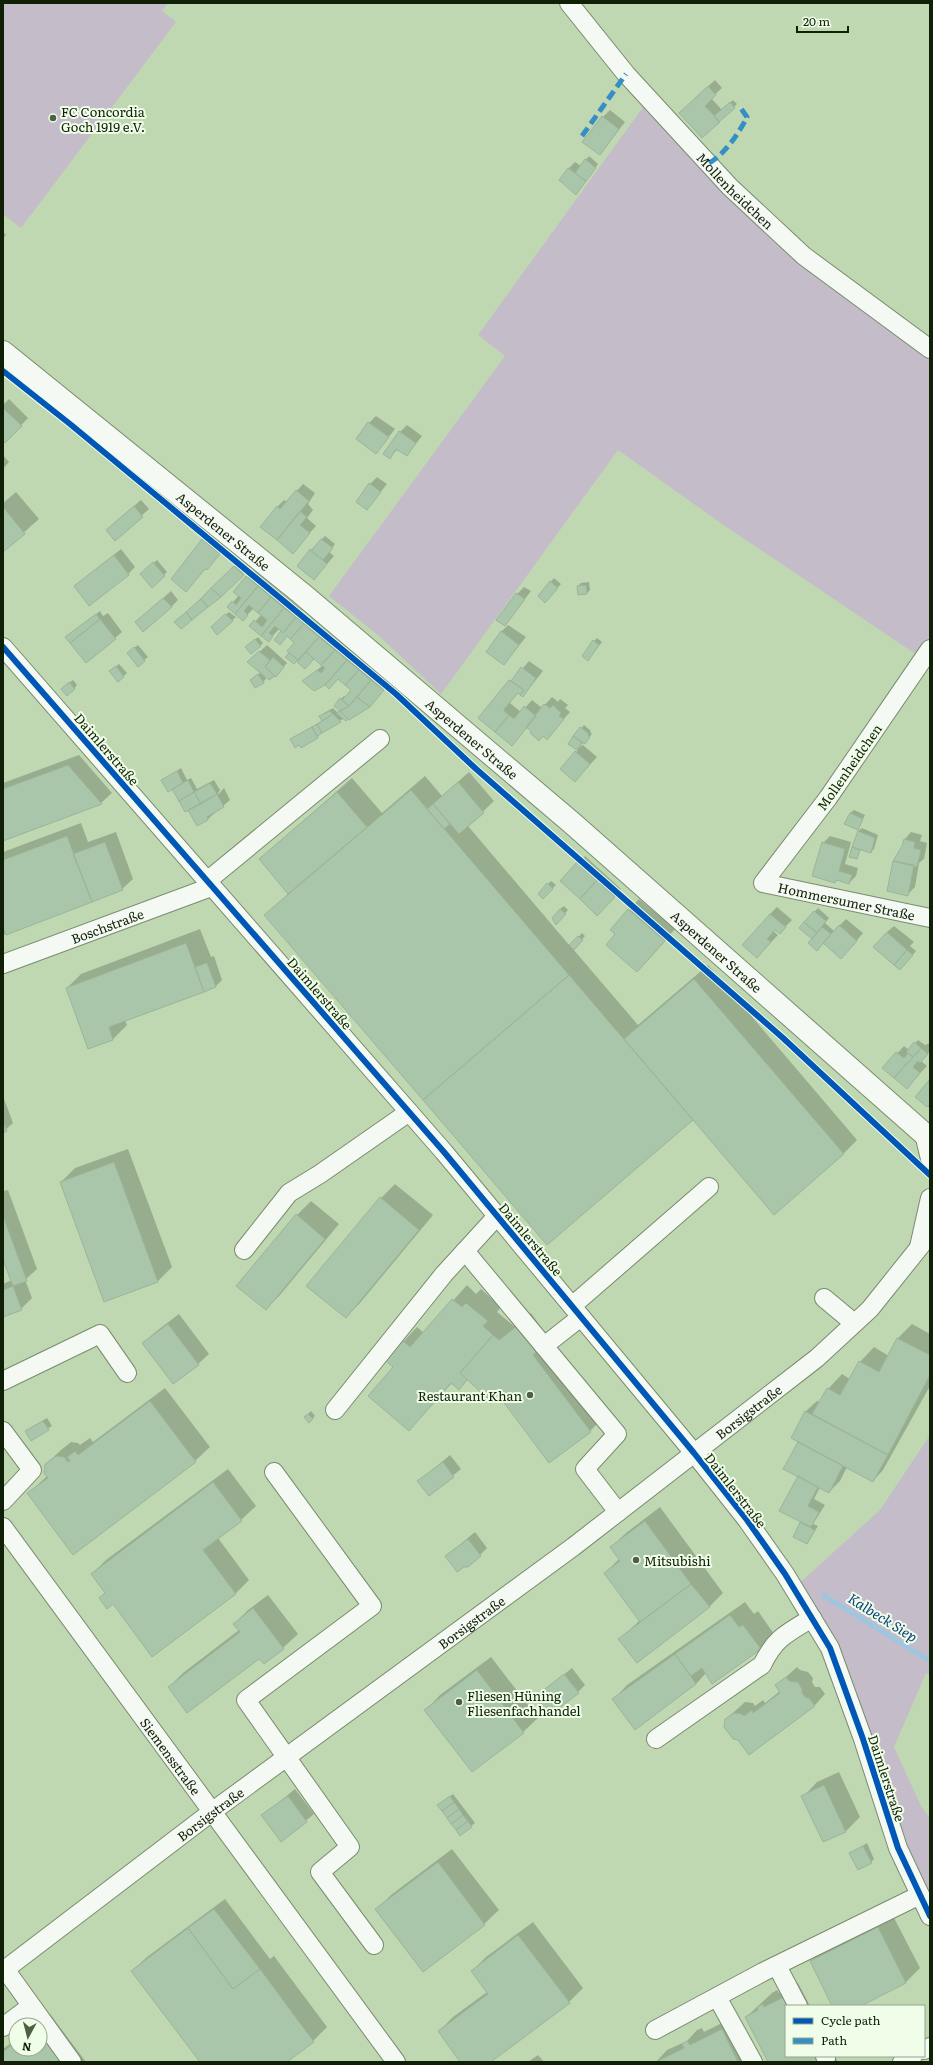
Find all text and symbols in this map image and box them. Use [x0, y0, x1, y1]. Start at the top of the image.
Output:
scale bar [797, 8, 848, 34]
text: 20 m [803, 12, 830, 30]
place label: FC Concordia Goch 1919 e.V. [61, 102, 145, 136]
marker: FC Concordia Goch 1919 e.V. [48, 113, 58, 123]
street label: Mollenheidchen [693, 148, 779, 233]
street label: Asperdener Straße [173, 487, 275, 575]
street label: Asperdener Straße [422, 694, 523, 783]
street label: Daimlerstraße [70, 709, 144, 790]
street label: Mollenheidchen [812, 720, 886, 814]
street label: Hommersumer Straße [776, 877, 917, 924]
street label: Boschstraße [68, 903, 146, 948]
street label: Asperdener Straße [667, 905, 767, 997]
street label: Daimlerstraße [283, 953, 357, 1034]
street label: Daimlerstraße [495, 1198, 567, 1280]
street label: Borsigstraße [711, 1379, 785, 1443]
place label: Restaurant Khan [418, 1386, 522, 1405]
marker: Restaurant Khan [525, 1390, 535, 1400]
street label: Daimlerstraße [701, 1449, 771, 1532]
place label: Mitsubishi [644, 1551, 711, 1570]
marker: Mitsubishi [631, 1555, 641, 1565]
water label: Kalbeck Siep [845, 1588, 921, 1646]
street label: Borsigstraße [434, 1591, 509, 1653]
place label: Fliesen Hüning Fliesenfachhandel [467, 1686, 581, 1720]
marker: Fliesen Hüning Fliesenfachhandel [454, 1697, 464, 1707]
street label: Siemensstraße [136, 1713, 206, 1799]
street label: Daimlerstraße [864, 1732, 910, 1824]
street label: Borsigstraße [173, 1782, 247, 1845]
legend [785, 2005, 925, 2057]
text: Cycle path [821, 2011, 881, 2029]
north arrow [8, 2017, 48, 2057]
text: Path [821, 2031, 847, 2049]
text: N [21, 2039, 32, 2056]

